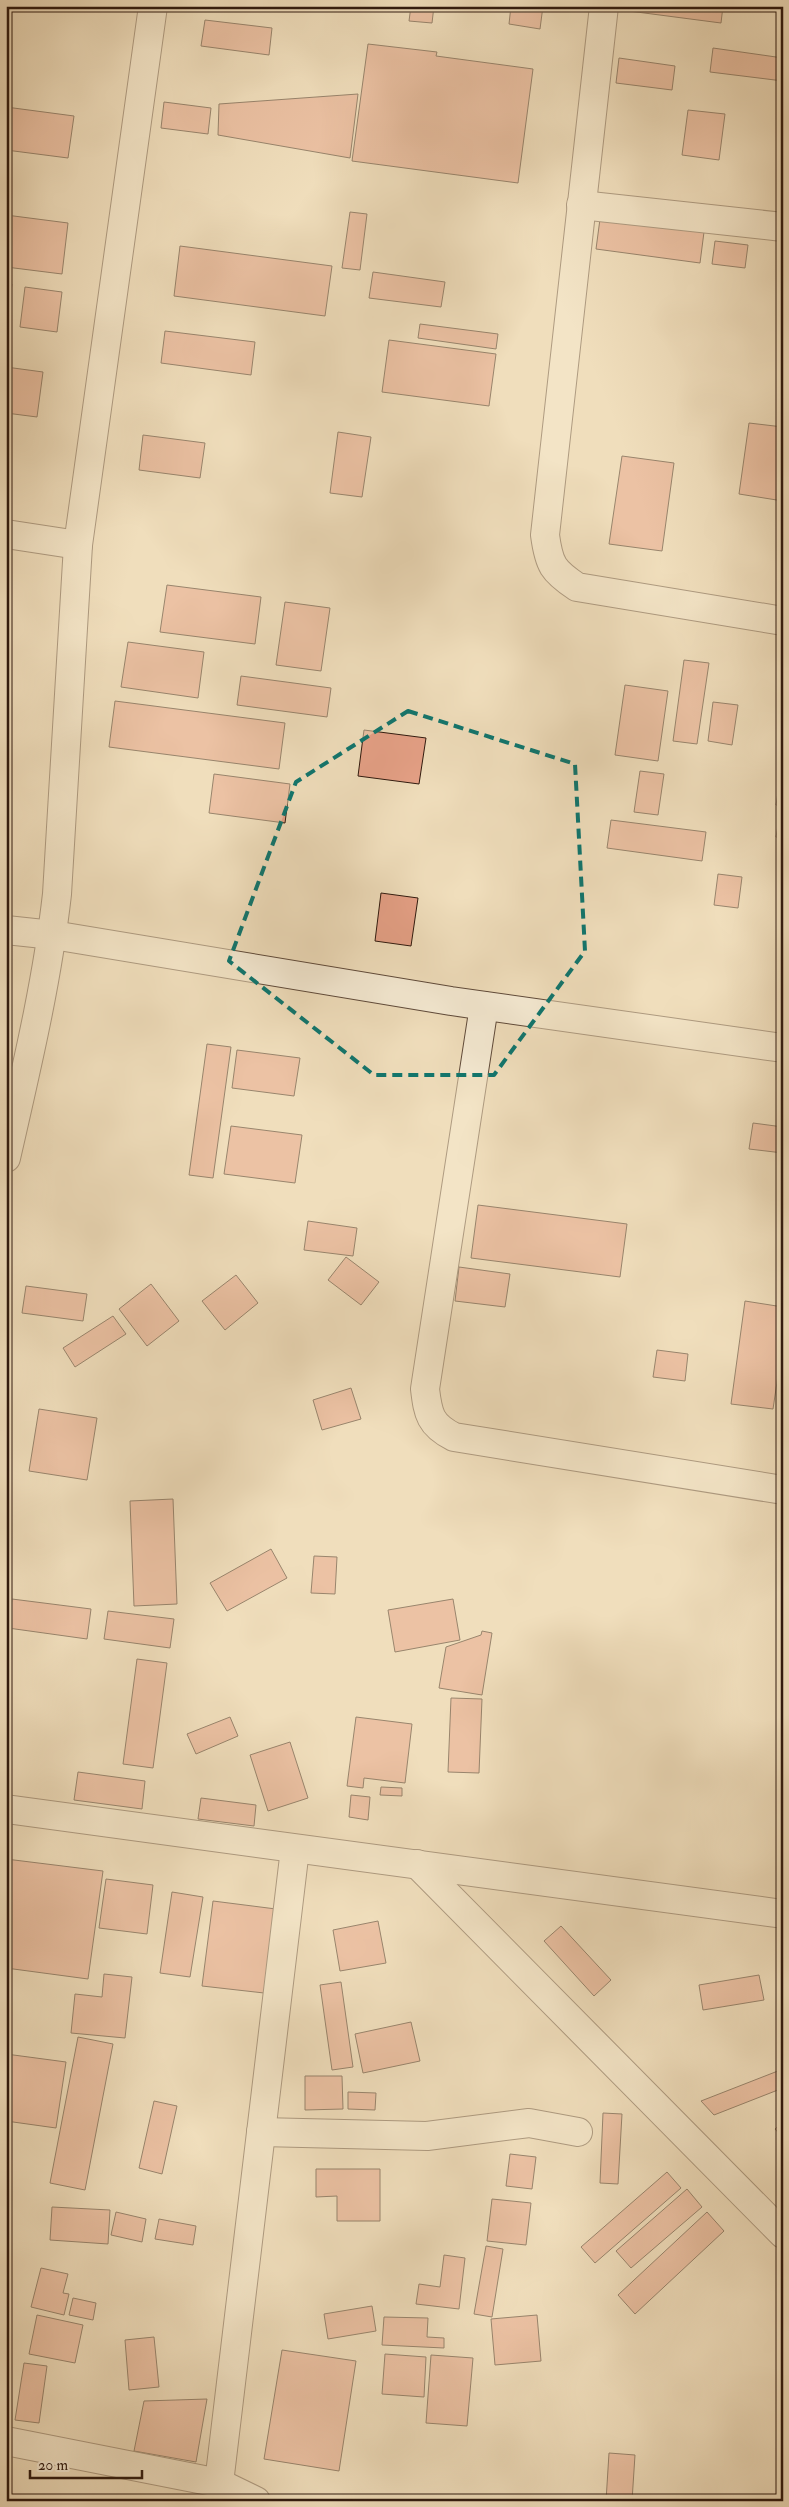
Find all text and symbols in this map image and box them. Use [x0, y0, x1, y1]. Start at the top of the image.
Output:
scale bar [30, 2447, 142, 2479]
text: 20 m [38, 2456, 68, 2475]

